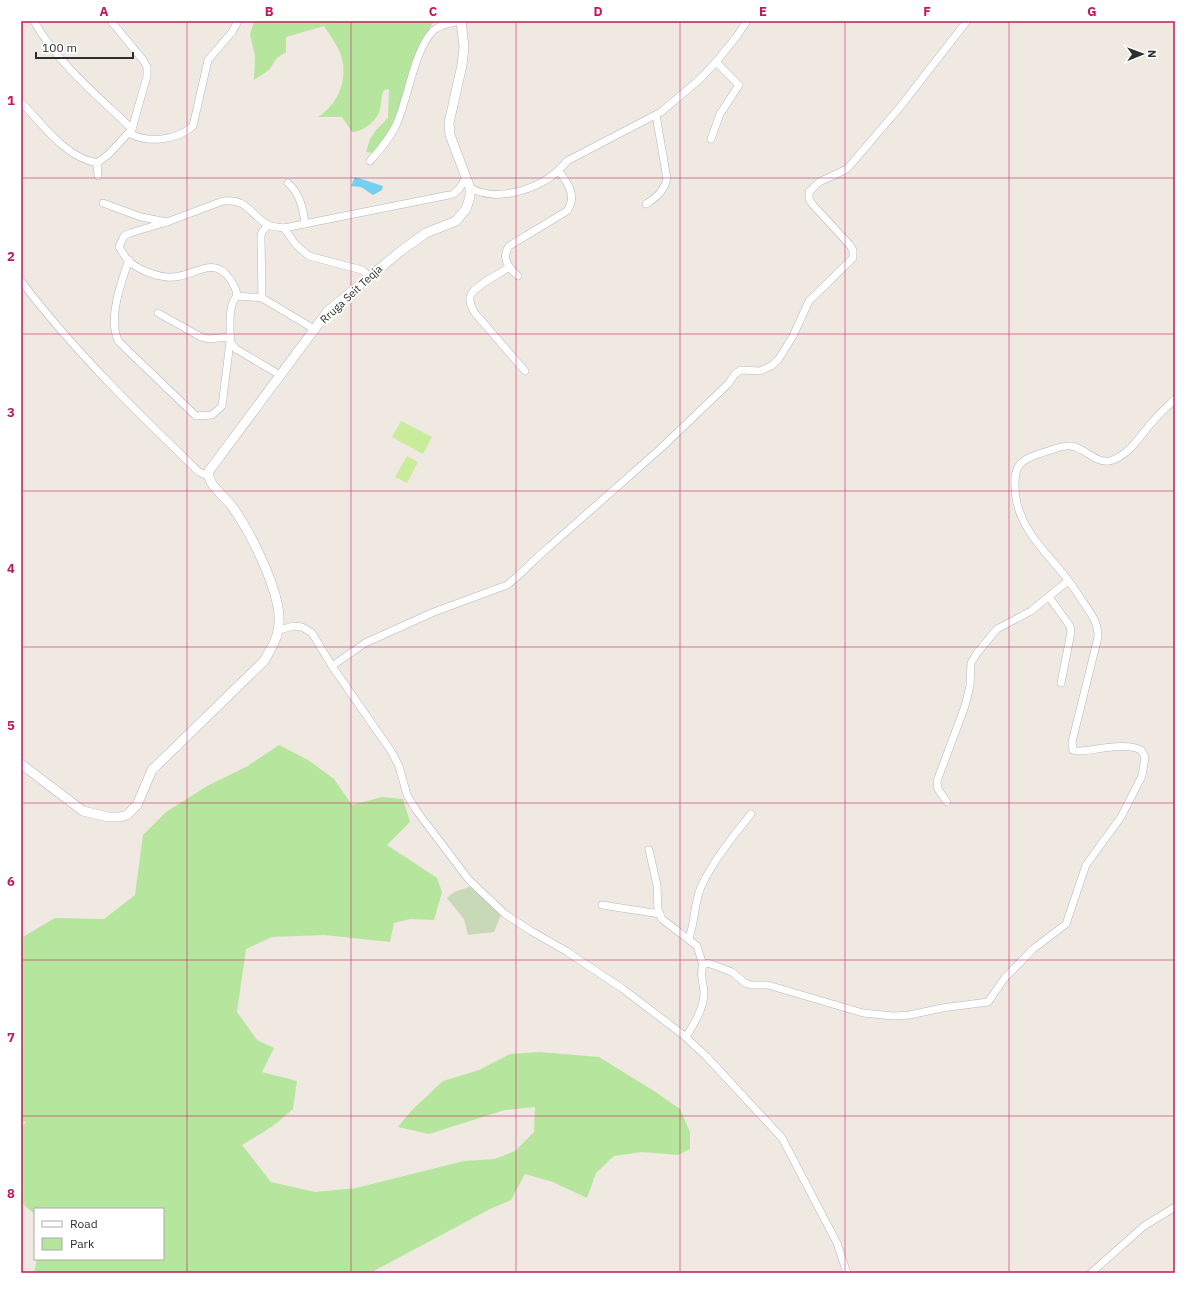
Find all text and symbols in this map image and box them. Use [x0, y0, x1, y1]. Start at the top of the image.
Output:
text: A [100, 3, 109, 20]
text: B [265, 3, 274, 20]
text: C [429, 3, 438, 20]
text: D [593, 3, 603, 20]
text: E [759, 3, 767, 20]
text: F [923, 3, 931, 20]
text: G [1087, 3, 1097, 20]
scale bar [36, 34, 133, 60]
north arrow [1122, 34, 1162, 74]
text: 100 m [42, 40, 77, 55]
text: N [1145, 50, 1159, 58]
text: 1 [7, 92, 15, 109]
text: 2 [7, 248, 15, 265]
street label: Rruga Seit Teqja [317, 262, 385, 326]
text: 3 [7, 404, 15, 421]
text: 4 [7, 560, 15, 577]
text: 5 [7, 717, 15, 734]
text: 6 [7, 873, 15, 890]
text: 7 [7, 1029, 15, 1046]
text: 8 [7, 1185, 15, 1202]
legend [34, 1208, 164, 1260]
text: Road [70, 1216, 98, 1231]
text: Park [70, 1236, 95, 1251]

